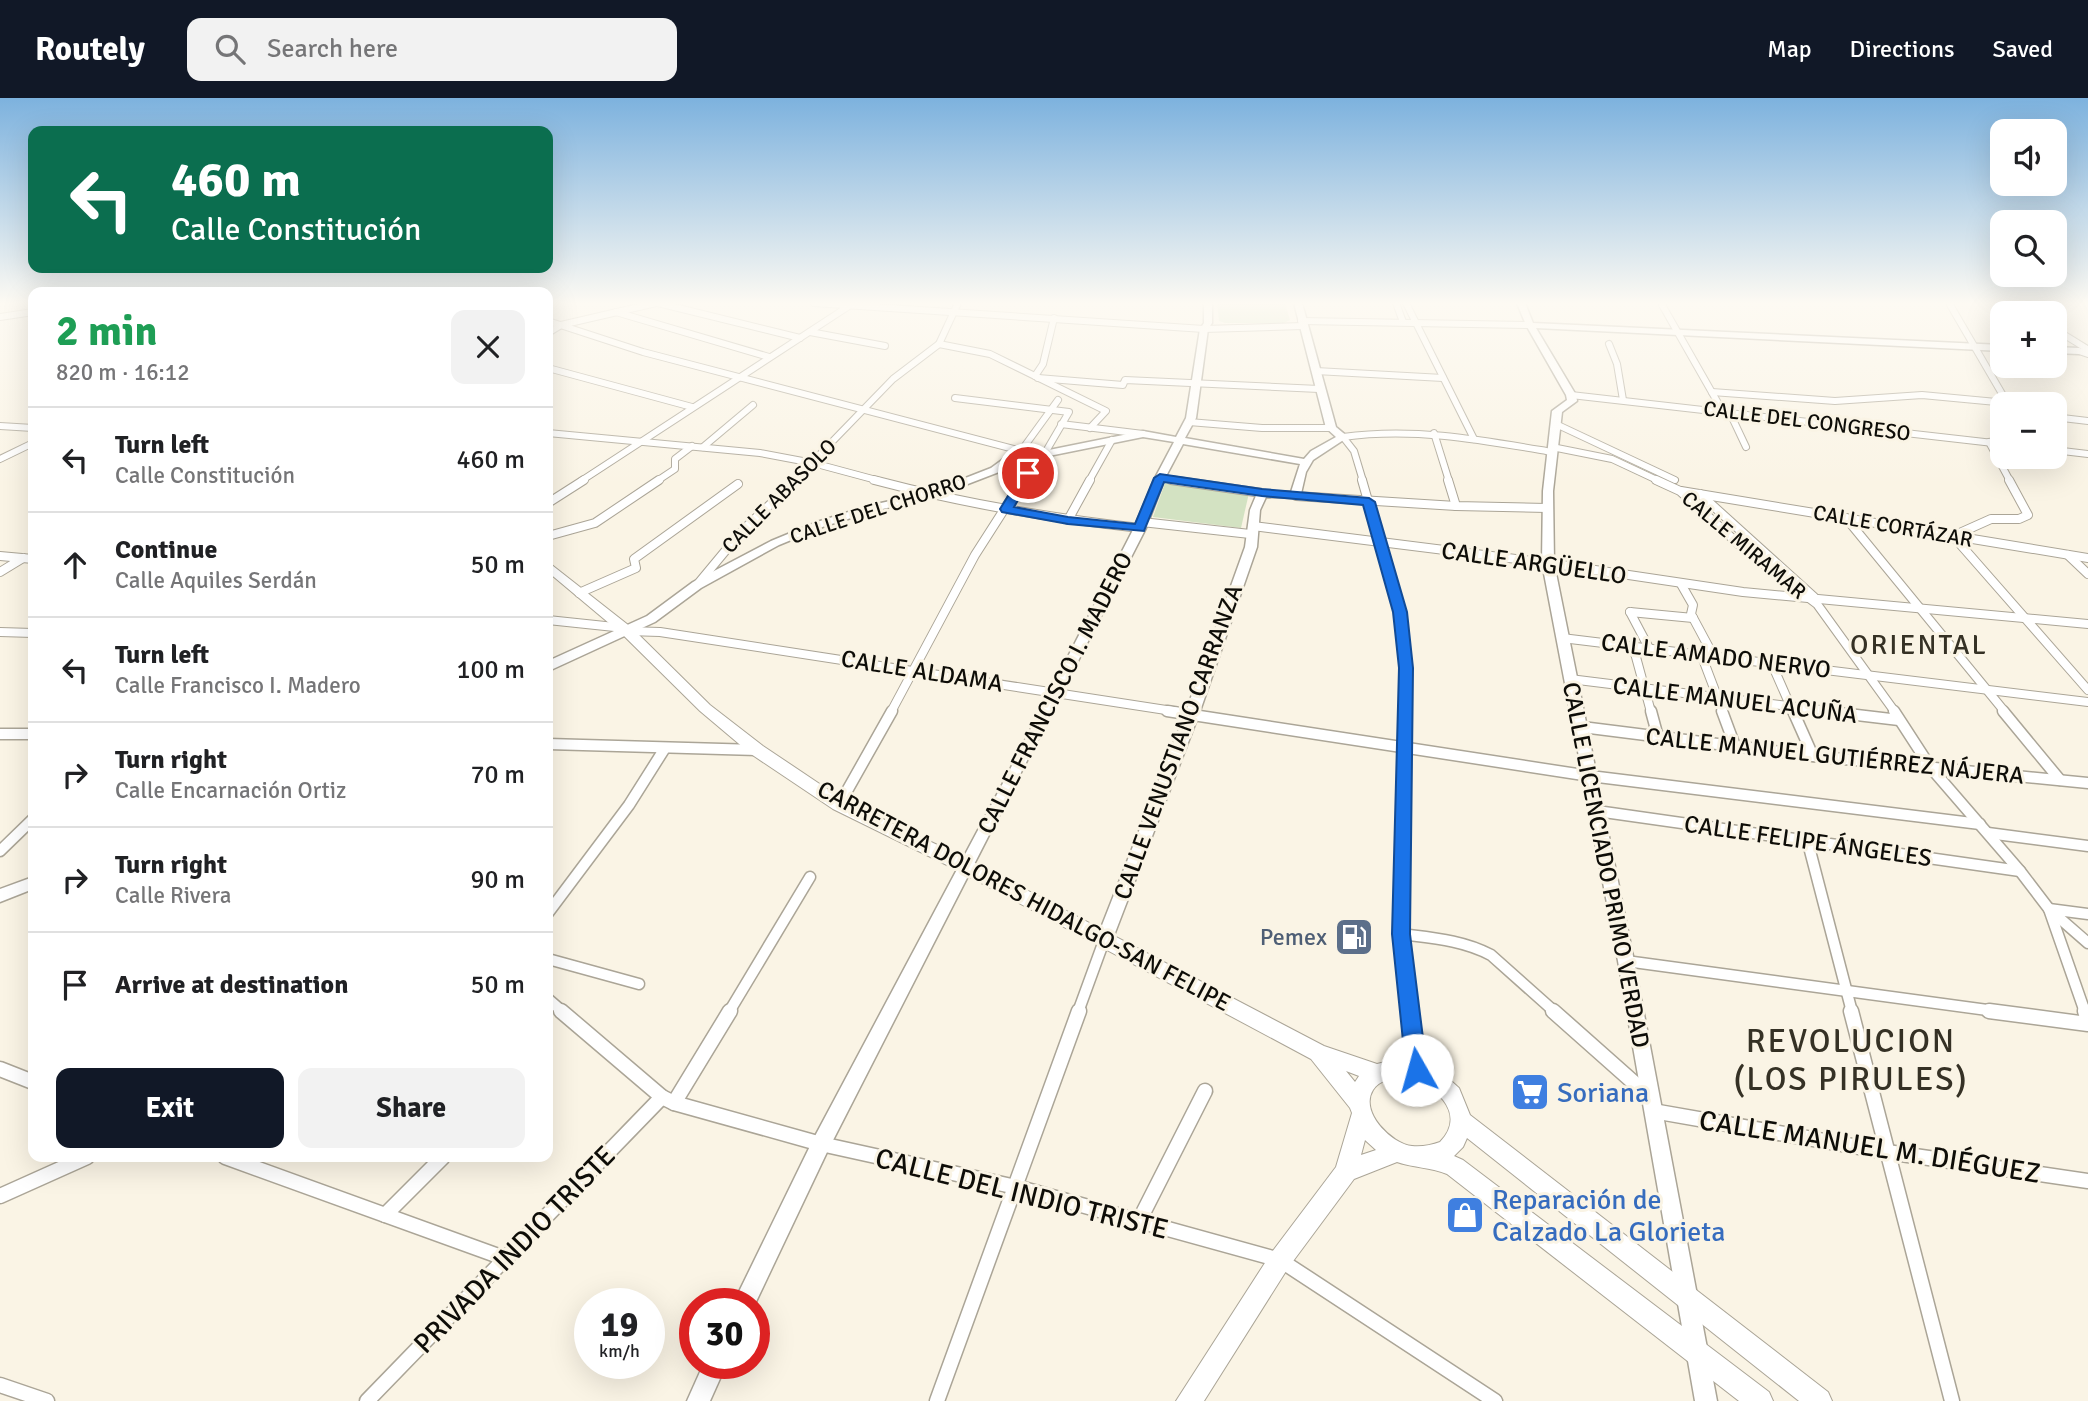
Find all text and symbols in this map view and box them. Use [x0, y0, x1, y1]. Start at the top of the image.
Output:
search box [187, 18, 677, 81]
text: Routely [35, 29, 145, 70]
icon: search [211, 30, 249, 68]
text: Search here [267, 33, 398, 65]
text: Map [1767, 34, 1812, 64]
text: Directions [1850, 34, 1955, 64]
text: Saved [1993, 34, 2053, 64]
map controls [1990, 119, 2067, 469]
button: sound [1990, 119, 2067, 196]
text: 460 m [171, 150, 301, 210]
icon: left [56, 154, 147, 245]
text: Calle Constitución [171, 210, 421, 249]
button: search [1990, 210, 2067, 287]
button: + [1990, 301, 2067, 378]
text: 2 min [56, 306, 157, 357]
button: close [451, 310, 525, 384]
text: 820 m · 16:12 [56, 358, 190, 387]
button: − [1990, 392, 2067, 469]
street label: CALLE DEL CONGRESO [1702, 395, 1912, 447]
text: Turn left [115, 429, 209, 461]
street label: CALLE ABASOLO [716, 433, 842, 559]
icon: left [56, 441, 94, 479]
pin [998, 443, 1058, 503]
text: 460 m [456, 444, 525, 476]
icon: arrive [1009, 454, 1047, 492]
text: Calle Constitución [115, 461, 295, 490]
street label: CALLE DEL CHORRO [787, 468, 969, 550]
street label: CALLE MIRAMAR [1676, 485, 1812, 605]
street label: CALLE CORTÁZAR [1811, 499, 1975, 553]
text: Continue [115, 534, 217, 566]
street label: CALLE ARGÜELLO [1440, 535, 1628, 591]
icon: ahead [56, 546, 94, 584]
street label: CALLE FRANCISCO I. MADERO [971, 547, 1139, 839]
text: 50 m [470, 549, 525, 581]
text: Calle Aquiles Serdán [115, 566, 317, 595]
street label: CALLE VENUSTIANO CARRANZA [1107, 580, 1249, 904]
street label: CALLE AMADO NERVO [1599, 627, 1833, 685]
district label: ORIENTAL [1850, 628, 1988, 662]
text: Turn left [115, 639, 209, 671]
street label: CALLE ALDAMA [839, 643, 1005, 699]
icon: left [56, 651, 94, 689]
text: 100 m [456, 654, 525, 686]
street label: CALLE MANUEL ACUÑA [1611, 670, 1859, 730]
text: Calle Francisco I. Madero [115, 671, 361, 700]
street label: CALLE LICENCIADO PRIMO VERDAD [1556, 680, 1656, 1050]
street label: CALLE MANUEL GUTIÉRREZ NÁJERA [1644, 721, 2026, 791]
text: Turn right [115, 744, 227, 776]
icon: right [56, 756, 94, 794]
text: 70 m [470, 759, 525, 791]
street label: CARRETERA DOLORES HIDALGO-SAN FELIPE [812, 774, 1236, 1018]
text: Calle Encarnación Ortiz [115, 776, 346, 805]
street label: CALLE FELIPE ÁNGELES [1682, 809, 1934, 873]
text: Turn right [115, 849, 227, 881]
icon: right [56, 861, 94, 899]
text: 90 m [470, 864, 525, 896]
text: Calle Rivera [115, 881, 231, 910]
fuel station icon: Pemex [1333, 916, 1375, 958]
place label: Pemex [1260, 922, 1327, 952]
icon: arrive [56, 966, 94, 1004]
text: Arrive at destination [115, 969, 348, 1001]
text: 50 m [470, 969, 525, 1001]
district label: REVOLUCION (LOS PIRULES) [1733, 1021, 1969, 1100]
position arrow [1380, 1033, 1454, 1107]
button: Exit [56, 1068, 284, 1148]
button: Share [298, 1068, 525, 1148]
supermarket icon: Soriana [1509, 1071, 1551, 1113]
place label: Soriana [1557, 1076, 1649, 1110]
street label: CALLE MANUEL M. DIÉGUEZ [1697, 1103, 2043, 1191]
street label: PRIVADA INDIO TRISTE [407, 1139, 623, 1360]
street label: CALLE DEL INDIO TRISTE [872, 1141, 1172, 1247]
place label: Reparación de Calzado La Glorieta [1492, 1183, 1725, 1249]
shop icon: Reparación de Calzado La Glorieta [1444, 1194, 1486, 1236]
speed limit sign: 30 [679, 1288, 770, 1379]
text: 19 [601, 1303, 638, 1346]
text: km/h [599, 1340, 640, 1362]

